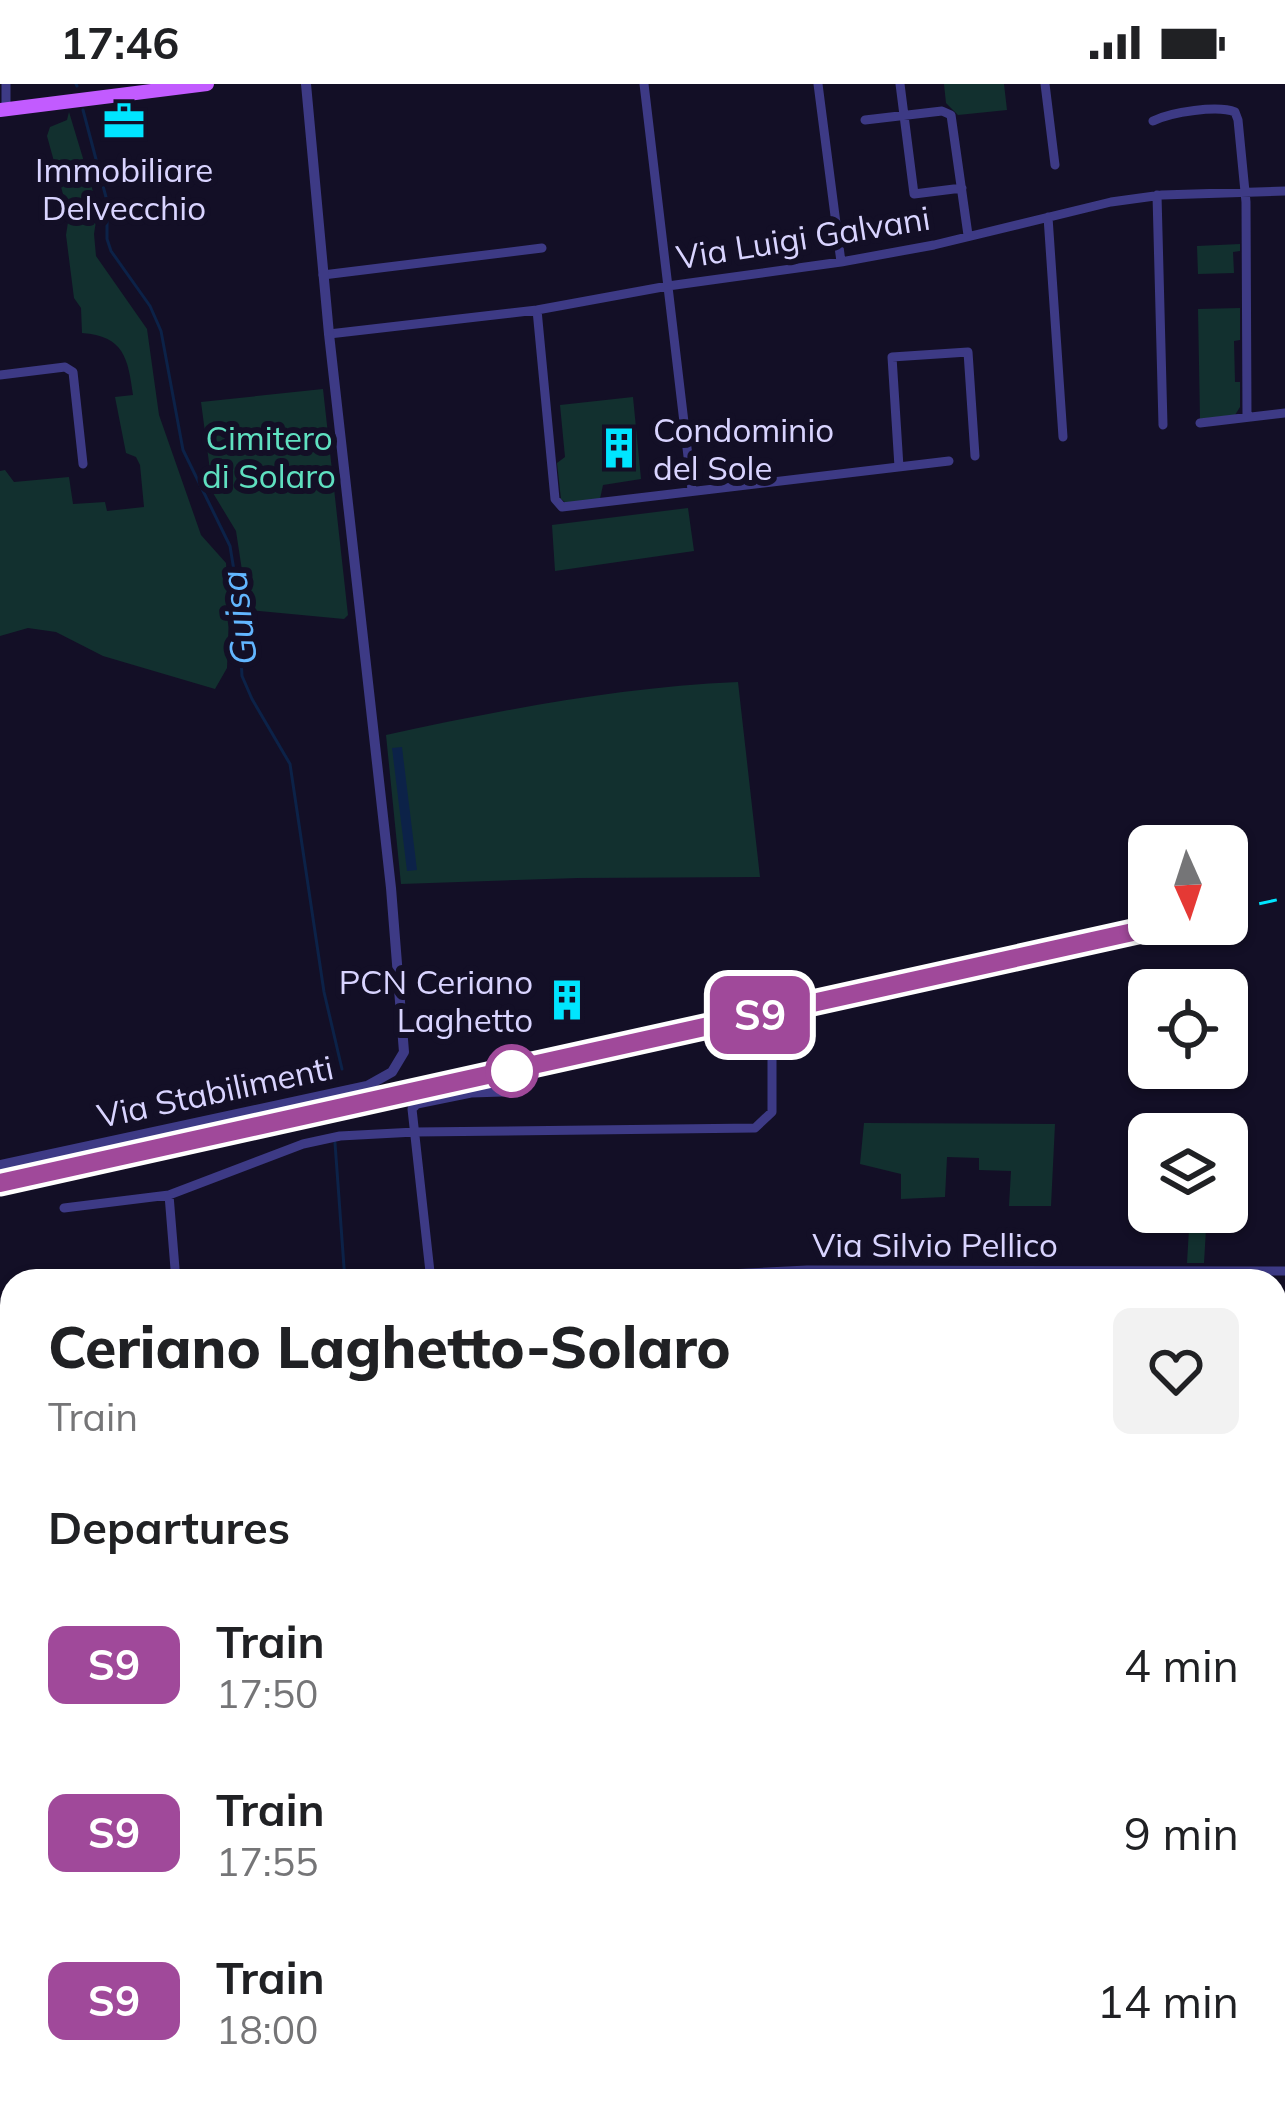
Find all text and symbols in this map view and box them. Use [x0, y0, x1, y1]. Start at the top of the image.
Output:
text: 17:46 [60, 14, 179, 70]
office icon: Immobiliare Delvecchio [101, 98, 147, 144]
place label: Immobiliare Delvecchio [35, 149, 213, 228]
street label: Via Luigi Galvani [673, 197, 933, 277]
place label: Condominio del Sole [653, 409, 834, 488]
park label: Cimitero di Solaro [202, 417, 336, 496]
building icon: Condominio del Sole [596, 425, 642, 471]
water label: Guisa [210, 568, 266, 668]
north arrow [1128, 825, 1248, 945]
map controls [1128, 825, 1248, 1233]
place label: PCN Ceriano Laghetto [339, 961, 533, 1040]
button: locate [1128, 969, 1248, 1089]
line badge: S9 [706, 976, 814, 1054]
building icon: PCN Ceriano Laghetto [544, 977, 590, 1023]
text: S9 [734, 988, 786, 1041]
street label: Via Stabilimenti [93, 1046, 337, 1136]
unlabelled marker [487, 1046, 537, 1096]
button: layers [1128, 1113, 1248, 1233]
street label: Via Silvio Pellico [812, 1224, 1058, 1265]
button: heart [1113, 1308, 1239, 1434]
text: Ceriano Laghetto-Solaro [48, 1311, 731, 1382]
text: Train [48, 1392, 138, 1441]
text: Departures [48, 1499, 290, 1555]
text: Train [216, 1613, 325, 1669]
text: 4 min [1124, 1637, 1239, 1693]
text: S9 [88, 1638, 140, 1691]
text: 17:50 [216, 1669, 319, 1718]
text: Train [216, 1781, 325, 1837]
text: 9 min [1124, 1805, 1239, 1861]
text: S9 [88, 1806, 140, 1859]
text: 17:55 [216, 1837, 319, 1886]
text: Train [216, 1949, 325, 2005]
text: 14 min [1097, 1973, 1239, 2029]
text: S9 [88, 1974, 140, 2027]
text: 18:00 [216, 2005, 319, 2054]

